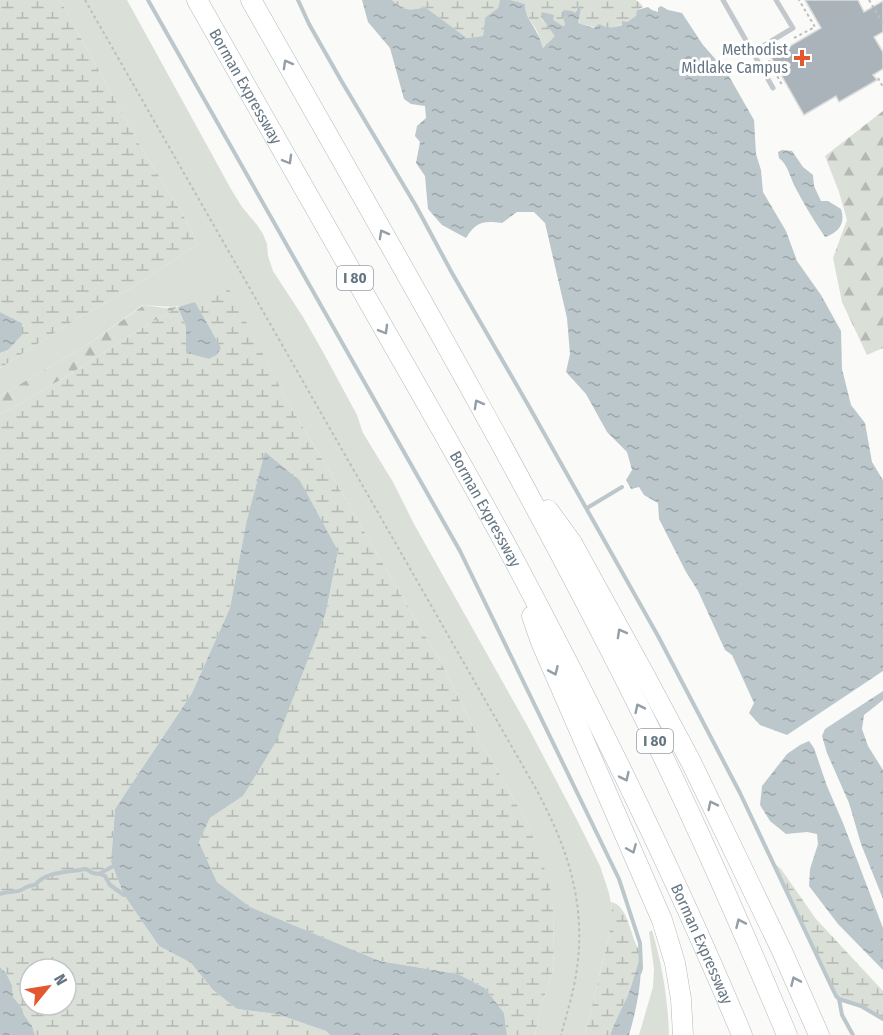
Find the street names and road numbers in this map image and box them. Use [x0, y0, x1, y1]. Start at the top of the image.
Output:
street label: Borman Expressway [206, 25, 287, 148]
road number: I 80 [337, 266, 373, 290]
street label: Borman Expressway [446, 447, 526, 571]
road number: I 80 [637, 729, 673, 753]
street label: Borman Expressway [667, 880, 738, 1008]

